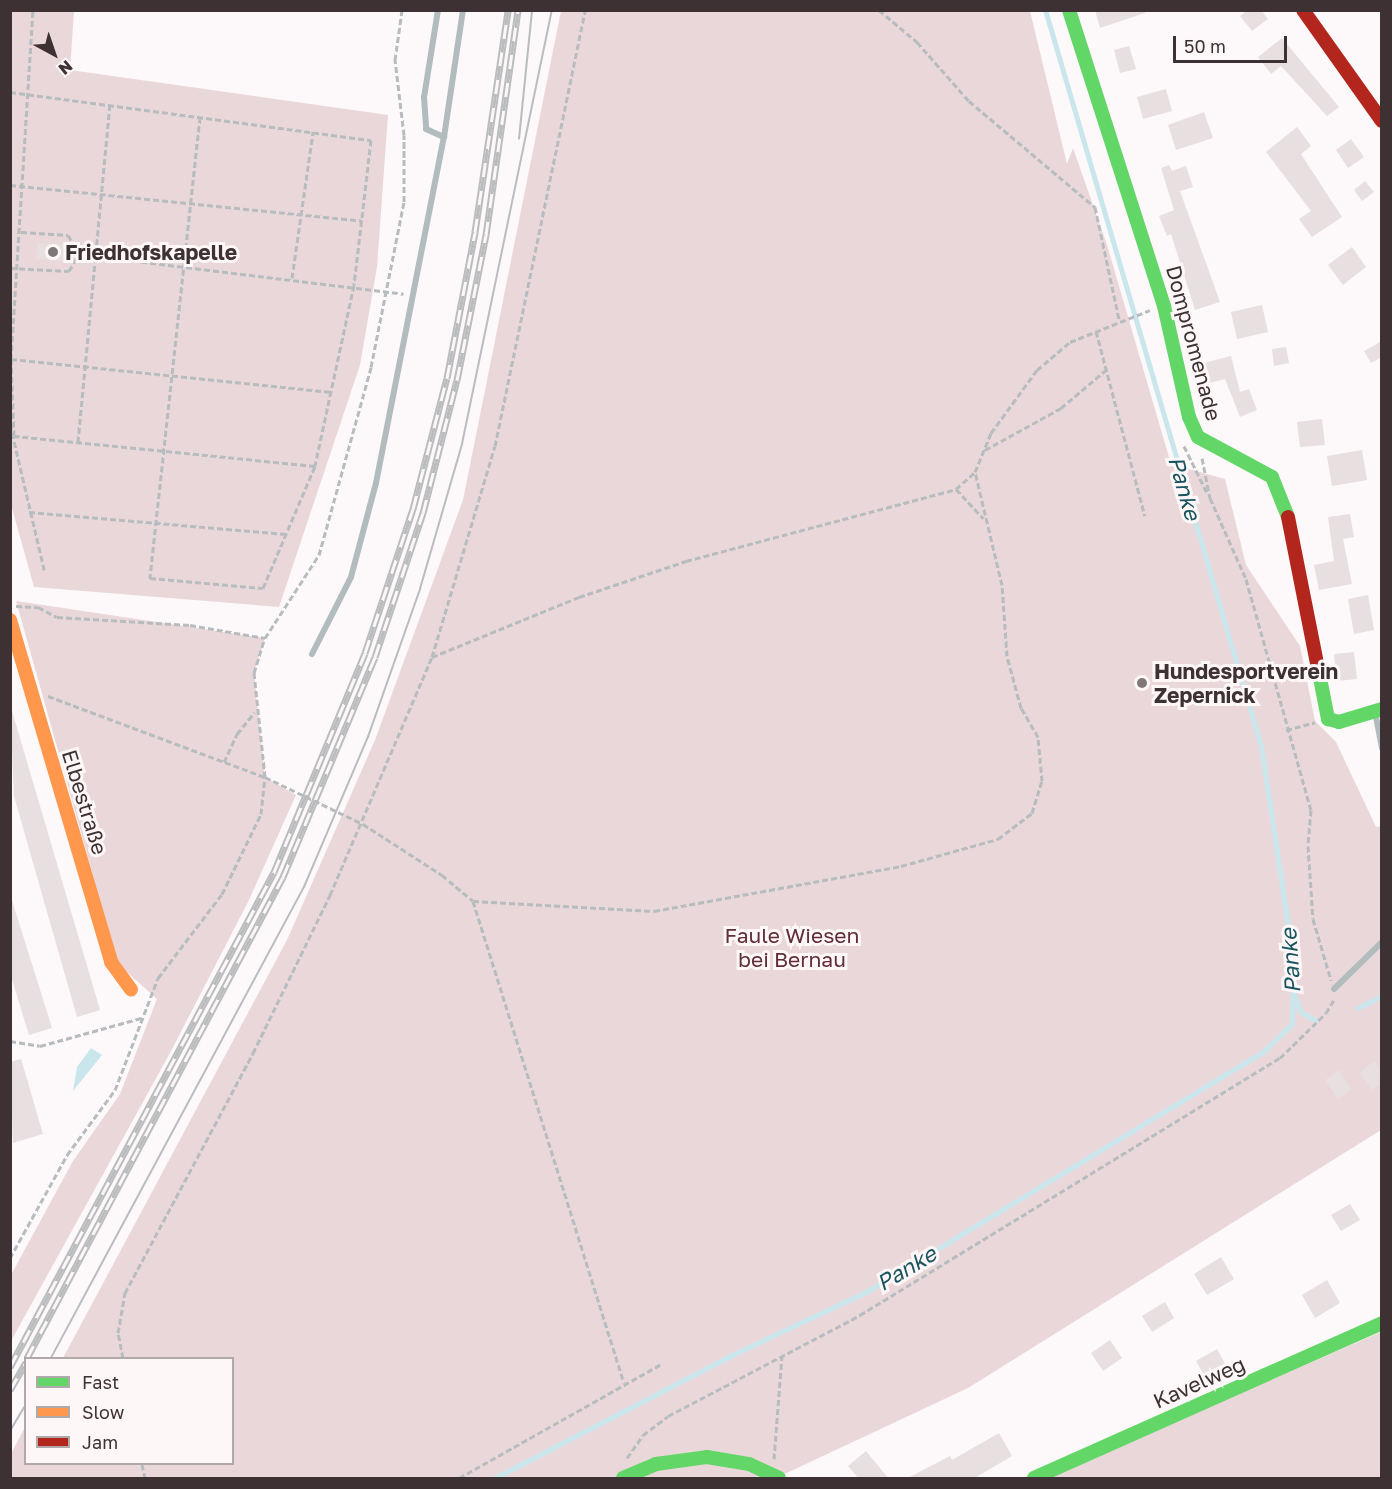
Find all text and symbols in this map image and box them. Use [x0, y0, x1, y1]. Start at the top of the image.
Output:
north arrow [24, 24, 84, 84]
scale bar [1176, 24, 1290, 62]
text: 50 m [1184, 35, 1226, 57]
text: N [54, 56, 77, 79]
place label: Friedhofskapelle [65, 239, 237, 265]
marker: Friedhofskapelle [46, 245, 60, 259]
street label: Dompromenade [1161, 262, 1227, 424]
water label: Panke [1163, 453, 1207, 523]
place label: Hundesportverein Zepernick [1154, 658, 1338, 708]
marker: Hundesportverein Zepernick [1135, 676, 1149, 690]
street label: Elbestraße [57, 747, 113, 857]
park label: Faule Wiesen bei Bernau [725, 922, 859, 972]
water label: Panke [1275, 928, 1305, 994]
water label: Panke [871, 1240, 941, 1296]
street label: Kavelweg [1149, 1351, 1249, 1413]
legend [24, 1357, 234, 1465]
text: Fast [82, 1371, 119, 1393]
text: Slow [82, 1401, 124, 1423]
text: Jam [82, 1431, 118, 1453]

